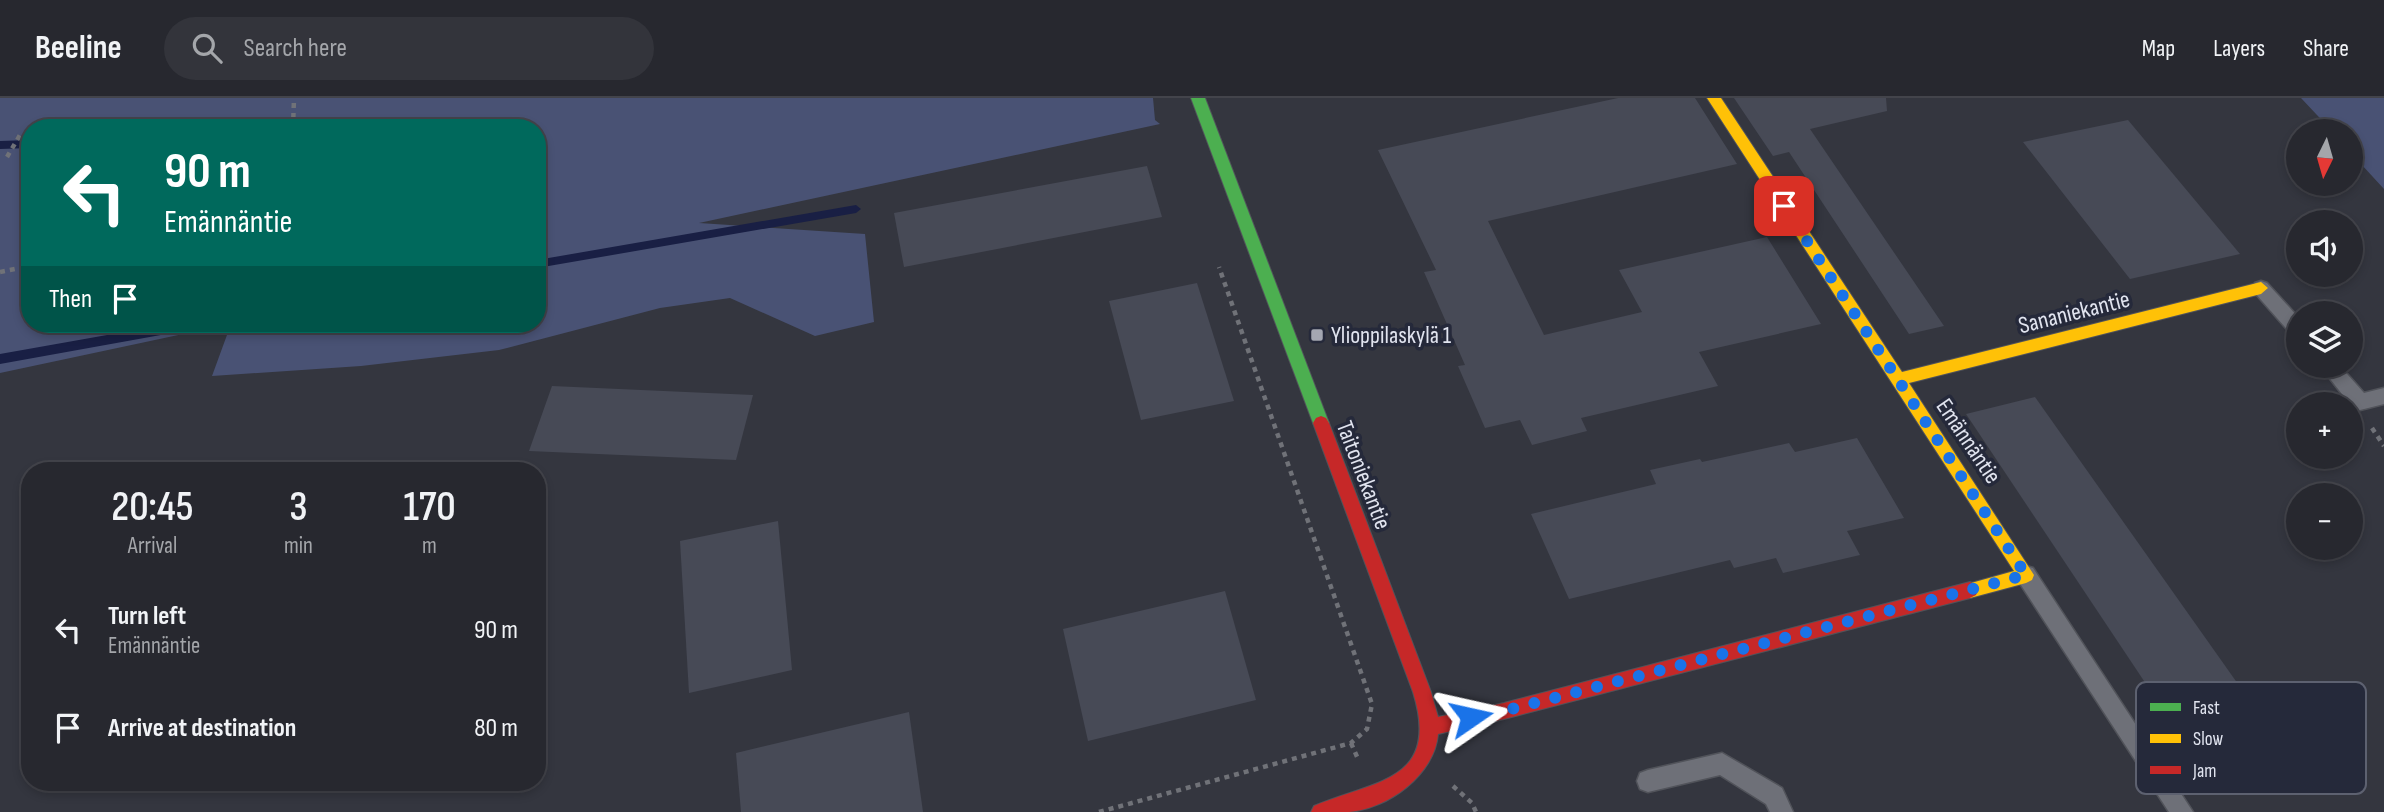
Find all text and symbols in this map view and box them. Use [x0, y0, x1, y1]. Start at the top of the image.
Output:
search box [164, 17, 654, 80]
text: Beeline [35, 28, 122, 68]
icon: search [188, 29, 226, 67]
text: Search here [244, 33, 347, 64]
text: Map [2142, 34, 2175, 63]
text: Layers [2213, 34, 2265, 63]
text: Share [2303, 34, 2349, 63]
north arrow [2286, 119, 2362, 196]
map controls [2286, 119, 2363, 560]
text: 90 m [164, 143, 251, 202]
icon: left [49, 147, 140, 238]
pin [1754, 176, 1814, 236]
icon: arrive [1765, 187, 1803, 225]
text: Emännäntie [164, 203, 292, 242]
button: sound [2286, 210, 2363, 287]
icon: arrive [106, 280, 144, 318]
text: Then [49, 284, 92, 315]
street label: Sananiekantie [2015, 285, 2133, 340]
button: layers [2286, 301, 2363, 378]
place label: Ylioppilaskylä 1 [1331, 321, 1452, 350]
marker: Ylioppilaskylä 1 [1309, 327, 1325, 343]
button: + [2286, 392, 2363, 469]
street label: Emännäntie [1930, 393, 2008, 489]
street label: Taitoniekantie [1330, 417, 1397, 533]
text: 20:45 [111, 482, 194, 533]
text: 3 [289, 482, 308, 533]
text: 170 [403, 482, 456, 533]
button: − [2286, 483, 2363, 560]
text: Arrival [128, 532, 177, 560]
text: min [284, 532, 313, 560]
text: m [422, 532, 437, 560]
text: Turn left [108, 601, 186, 632]
icon: left [49, 611, 87, 649]
text: 90 m [474, 615, 518, 646]
text: Emännäntie [108, 632, 200, 660]
position arrow [1434, 680, 1508, 754]
legend [2136, 682, 2366, 794]
text: Fast [2193, 697, 2220, 720]
icon: arrive [49, 709, 87, 747]
text: Arrive at destination [108, 713, 296, 744]
text: 80 m [474, 713, 518, 744]
text: Slow [2193, 728, 2223, 751]
text: Jam [2192, 760, 2216, 783]

